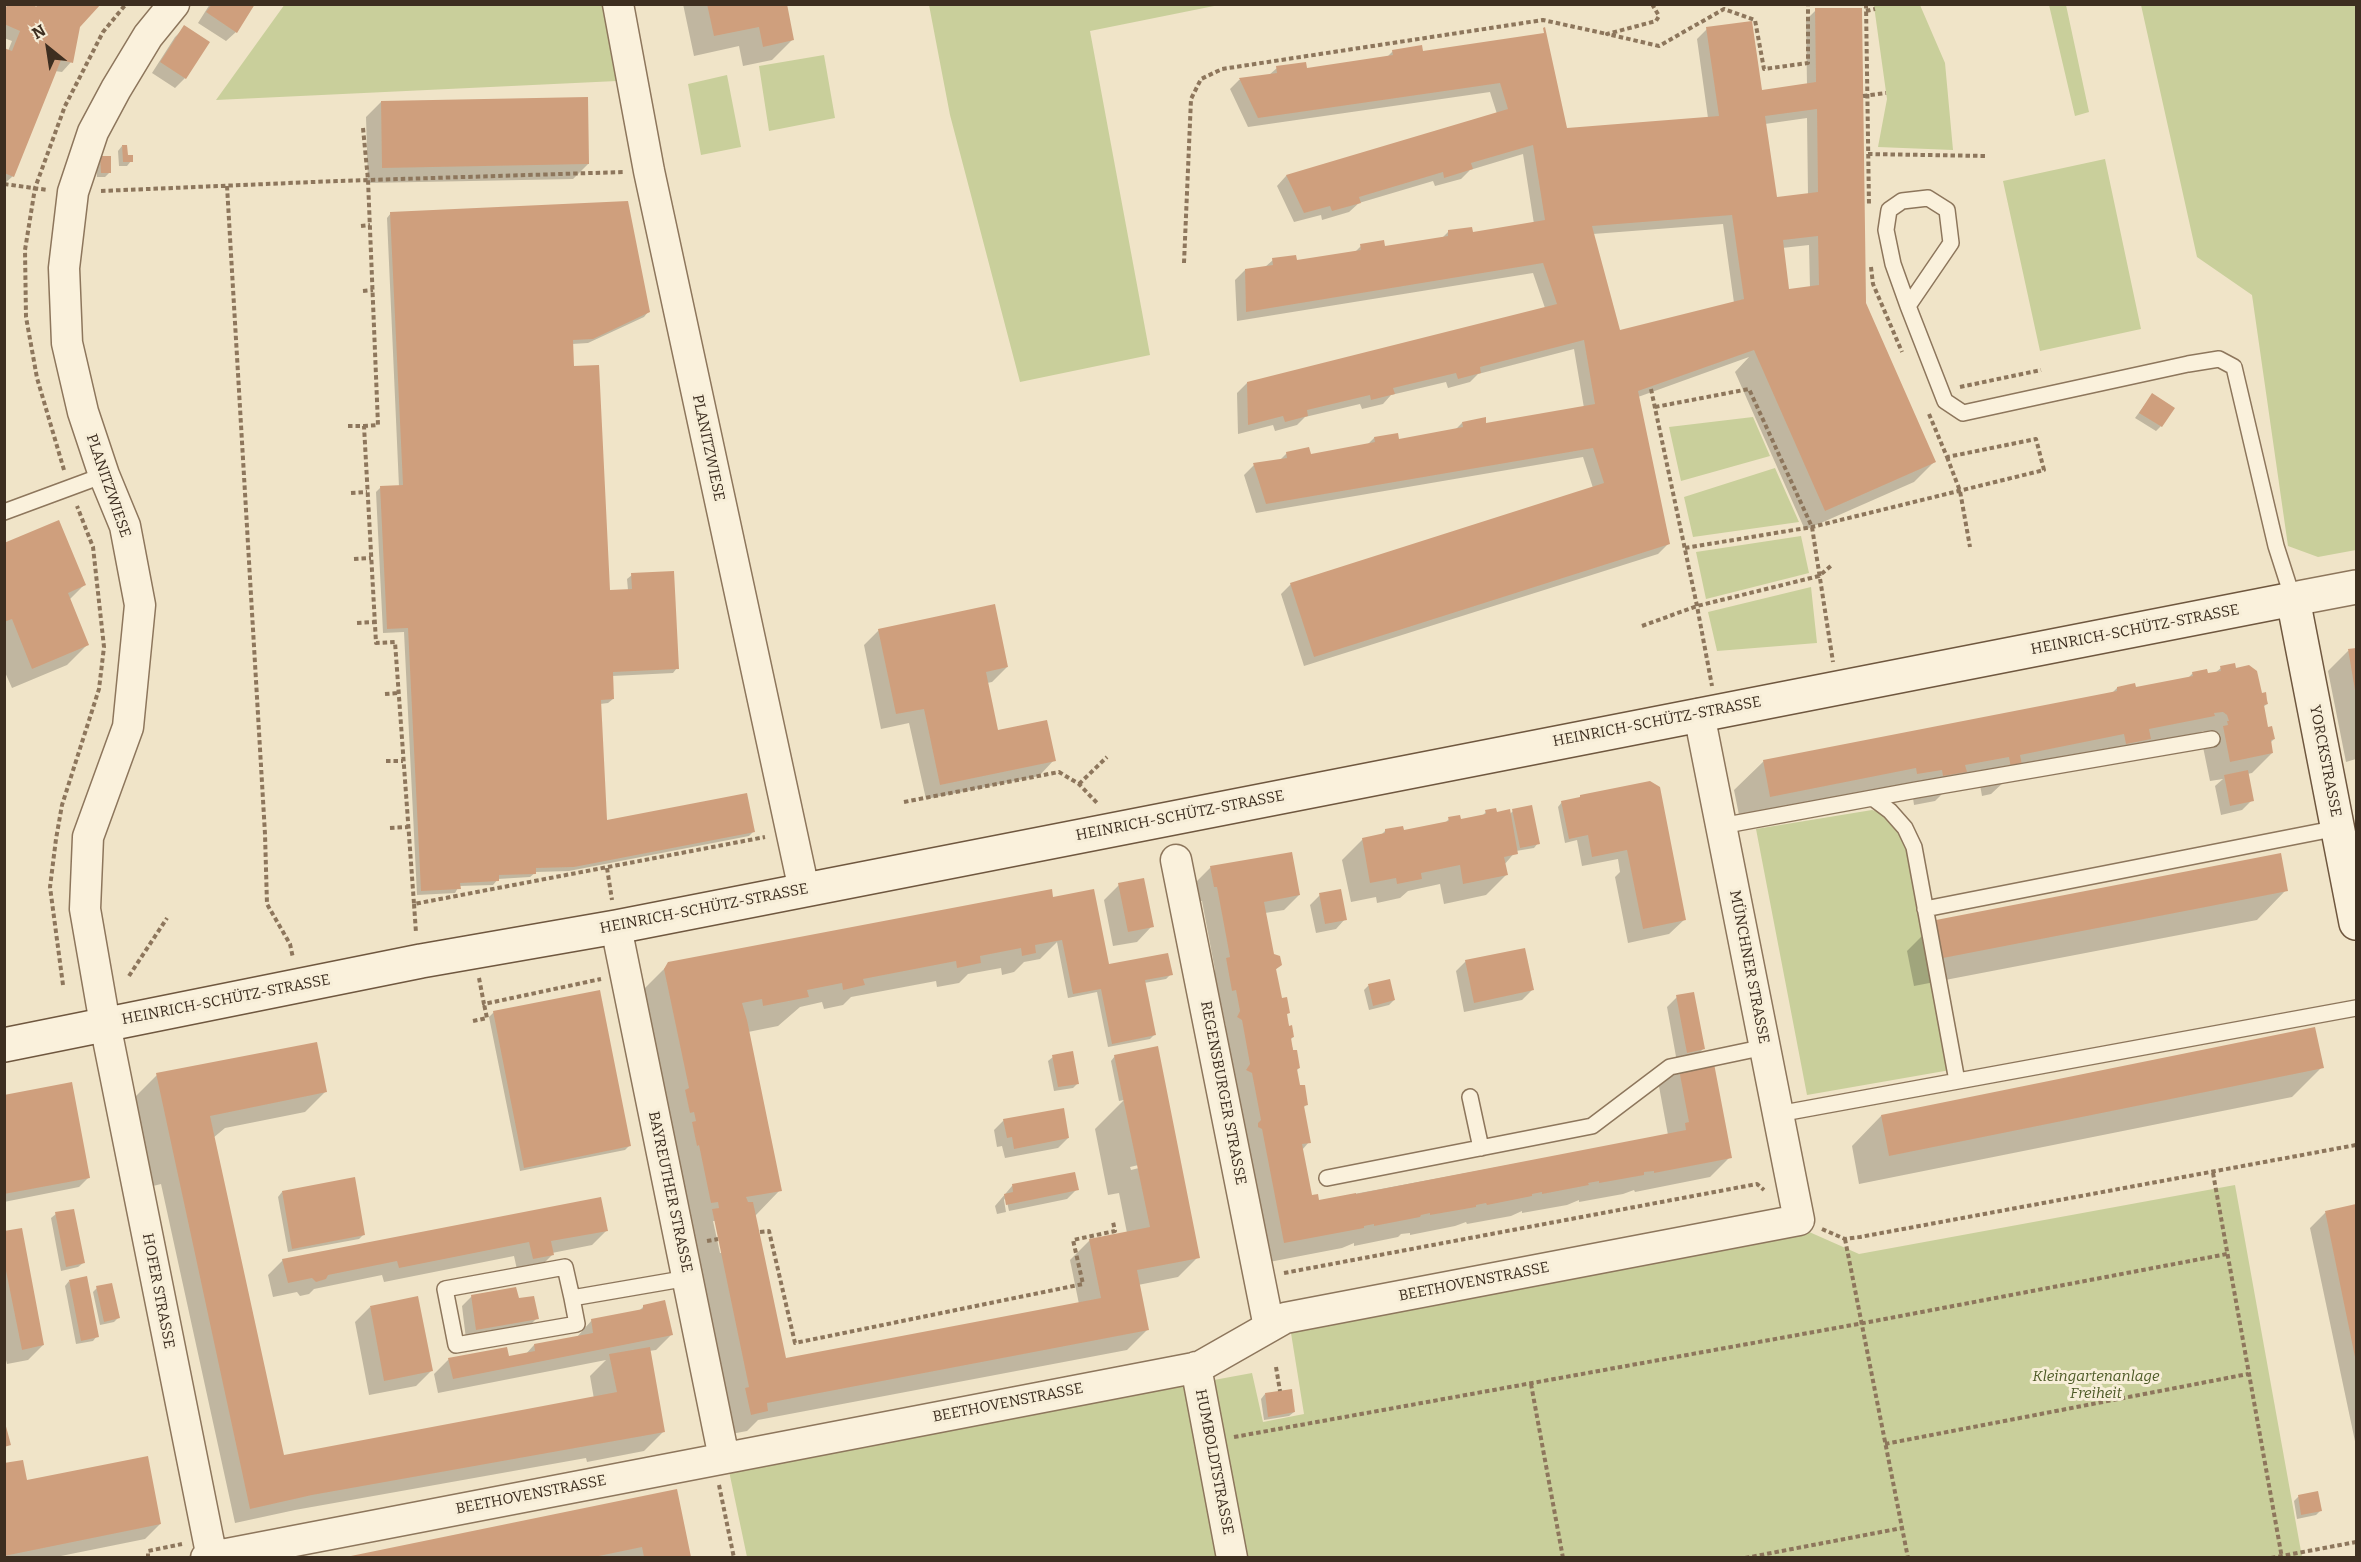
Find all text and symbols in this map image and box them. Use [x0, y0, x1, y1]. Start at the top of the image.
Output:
north arrow [18, 18, 78, 78]
text: N [29, 21, 49, 43]
street label: PLANITZWIESE [688, 393, 728, 503]
street label: PLANITZWIESE [82, 432, 134, 540]
street label: HEINRICH-SCHÜTZ-STRASSE [2029, 601, 2241, 659]
street label: HEINRICH-SCHÜTZ-STRASSE [1551, 693, 1763, 751]
street label: YORCKSTRASSE [2305, 703, 2345, 819]
street label: HEINRICH-SCHÜTZ-STRASSE [1074, 787, 1286, 845]
street label: HEINRICH-SCHÜTZ-STRASSE [598, 880, 810, 938]
street label: MÜNCHNER STRASSE [1725, 889, 1773, 1045]
street label: HEINRICH-SCHÜTZ-STRASSE [120, 971, 332, 1029]
street label: REGENSBURGER STRASSE [1196, 999, 1250, 1187]
street label: BAYREUTHER STRASSE [644, 1110, 696, 1274]
street label: HOFER STRASSE [138, 1232, 178, 1350]
street label: BEETHOVENSTRASSE [1397, 1259, 1551, 1305]
park label: Kleingartenanlage Freiheit [2032, 1368, 2160, 1403]
street label: BEETHOVENSTRASSE [931, 1380, 1085, 1426]
street label: HUMBOLDTSTRASSE [1191, 1388, 1237, 1536]
street label: BEETHOVENSTRASSE [454, 1472, 608, 1518]

